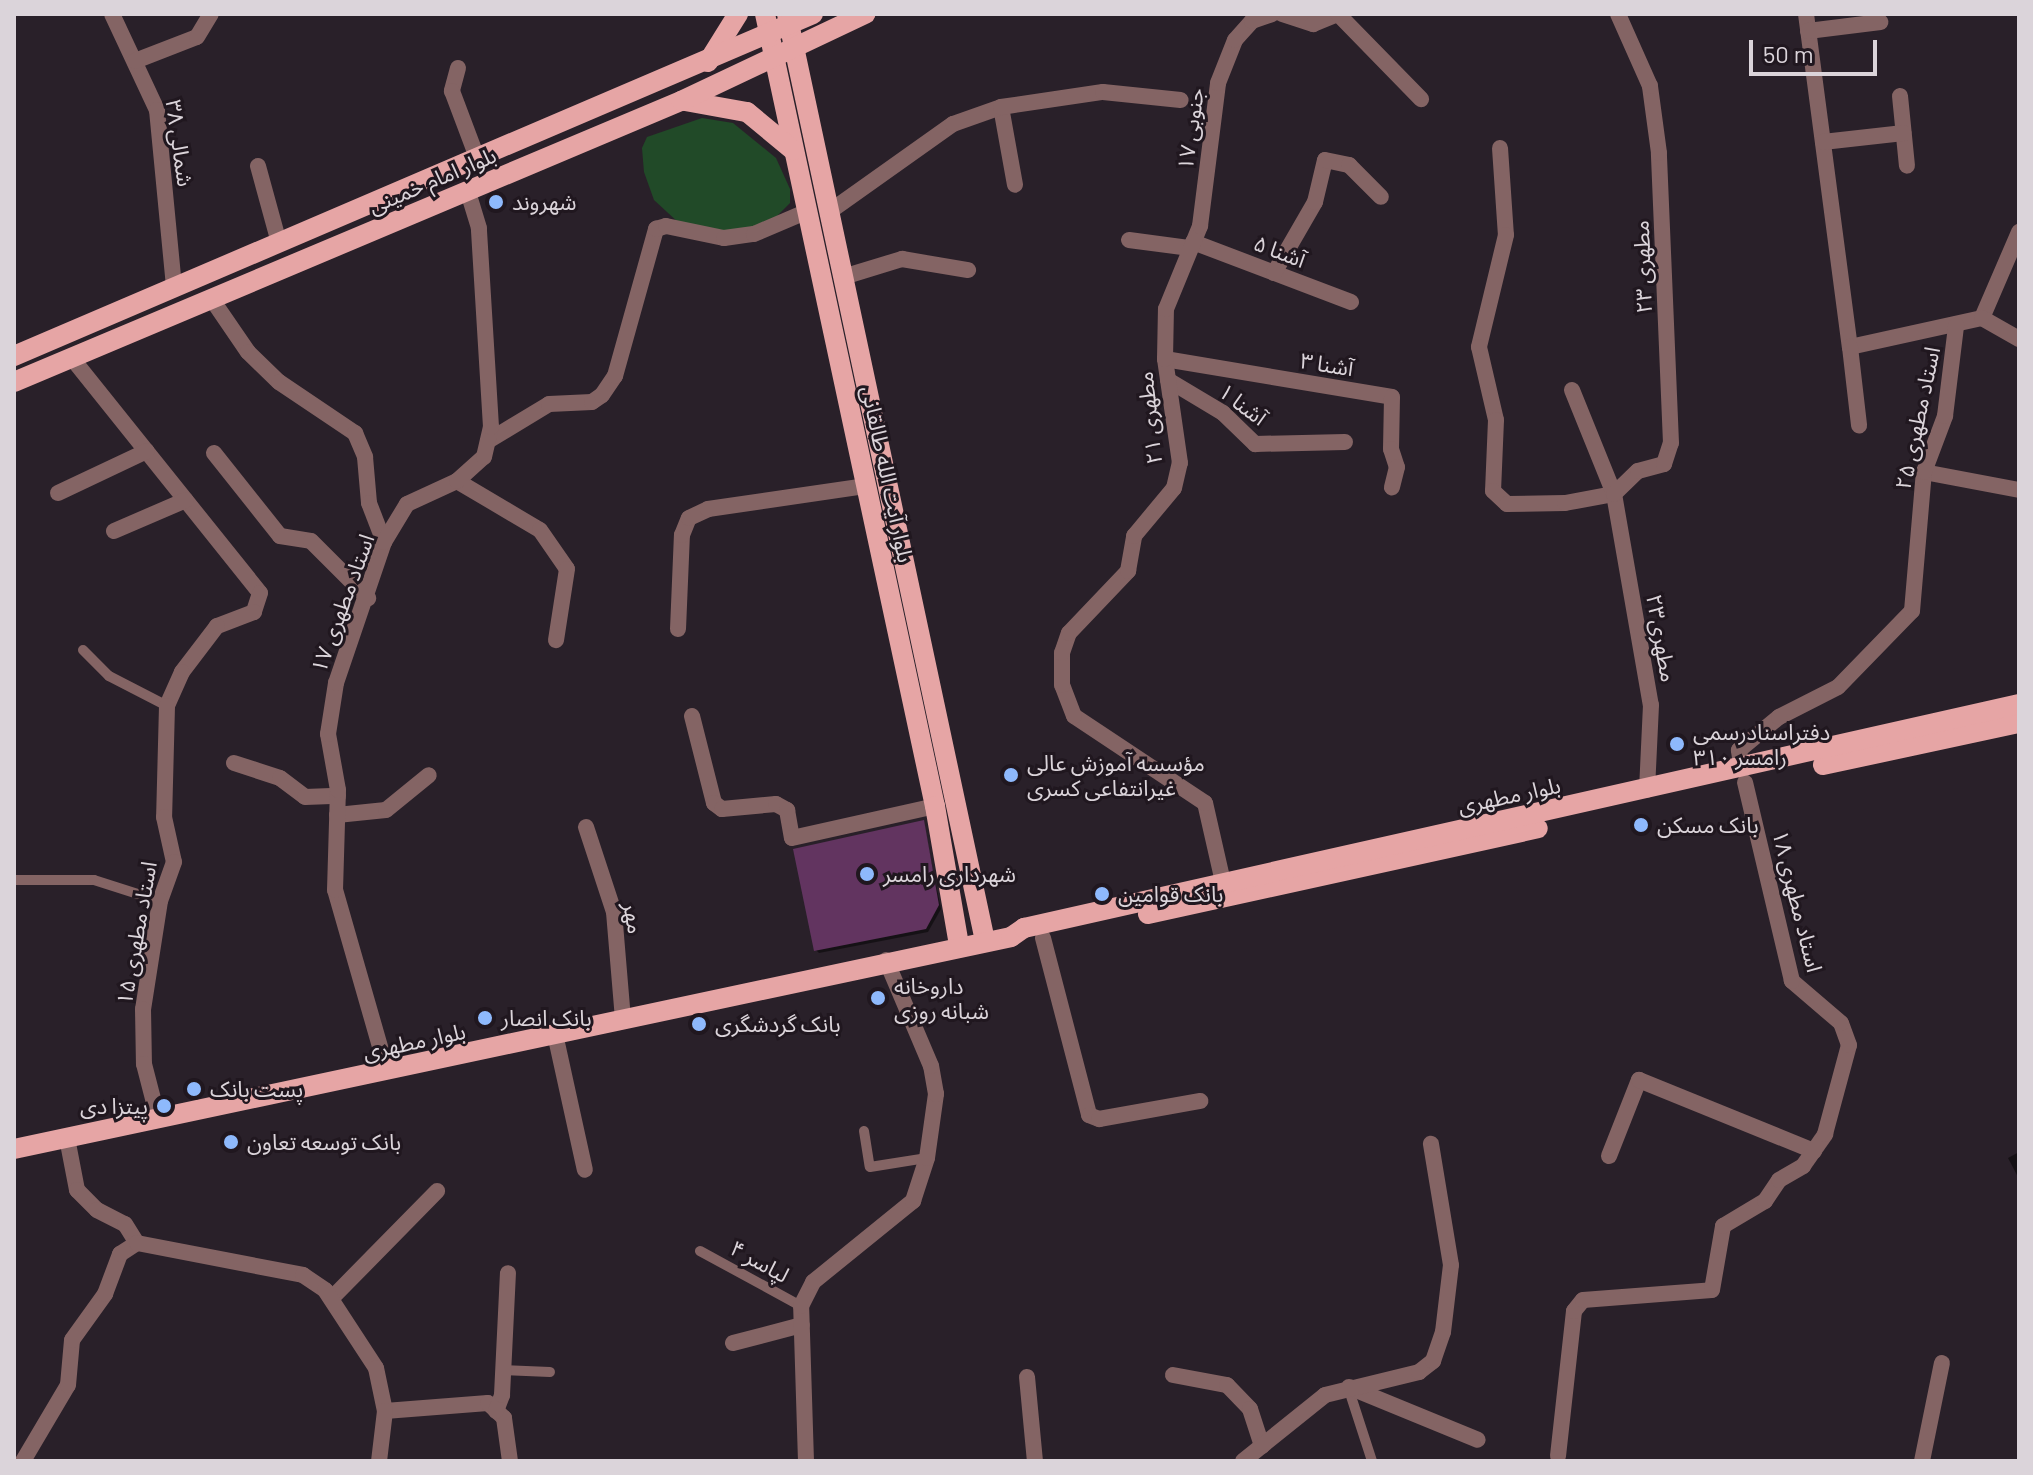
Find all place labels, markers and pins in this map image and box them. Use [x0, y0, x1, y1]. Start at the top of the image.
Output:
place label: شهروند [512, 189, 577, 215]
marker: شهروند [487, 193, 505, 211]
place label: دفتراسنادرسمی ۳۱۰ رامسر [1693, 718, 1830, 770]
marker: دفتراسنادرسمی ۳۱۰ رامسر [1668, 735, 1686, 753]
place label: مؤسسه آموزش عالی غیرانتفاعی کسری [1027, 749, 1205, 800]
marker: مؤسسه آموزش عالی غیرانتفاعی کسری [1002, 766, 1020, 784]
place label: بانک مسکن [1657, 812, 1759, 838]
marker: بانک مسکن [1632, 816, 1650, 834]
place label: شهرداری رامسر [883, 861, 1016, 887]
marker: شهرداری رامسر [858, 865, 876, 883]
place label: بانک قوامین [1118, 881, 1223, 907]
marker: بانک قوامین [1093, 885, 1111, 903]
place label: داروخانه شبانه روزی [894, 972, 989, 1024]
marker: داروخانه شبانه روزی [869, 989, 887, 1007]
place label: بانک انصار [501, 1005, 592, 1031]
marker: بانک انصار [476, 1009, 494, 1027]
place label: بانک گردشگری [715, 1011, 841, 1037]
marker: بانک گردشگری [690, 1015, 708, 1033]
place label: پست بانک [210, 1076, 303, 1102]
marker: پست بانک [185, 1080, 203, 1098]
place label: پیتزا دی [80, 1093, 148, 1119]
marker: پیتزا دی [155, 1097, 173, 1115]
place label: بانک توسعه تعاون [247, 1129, 401, 1155]
marker: بانک توسعه تعاون [222, 1133, 240, 1151]

